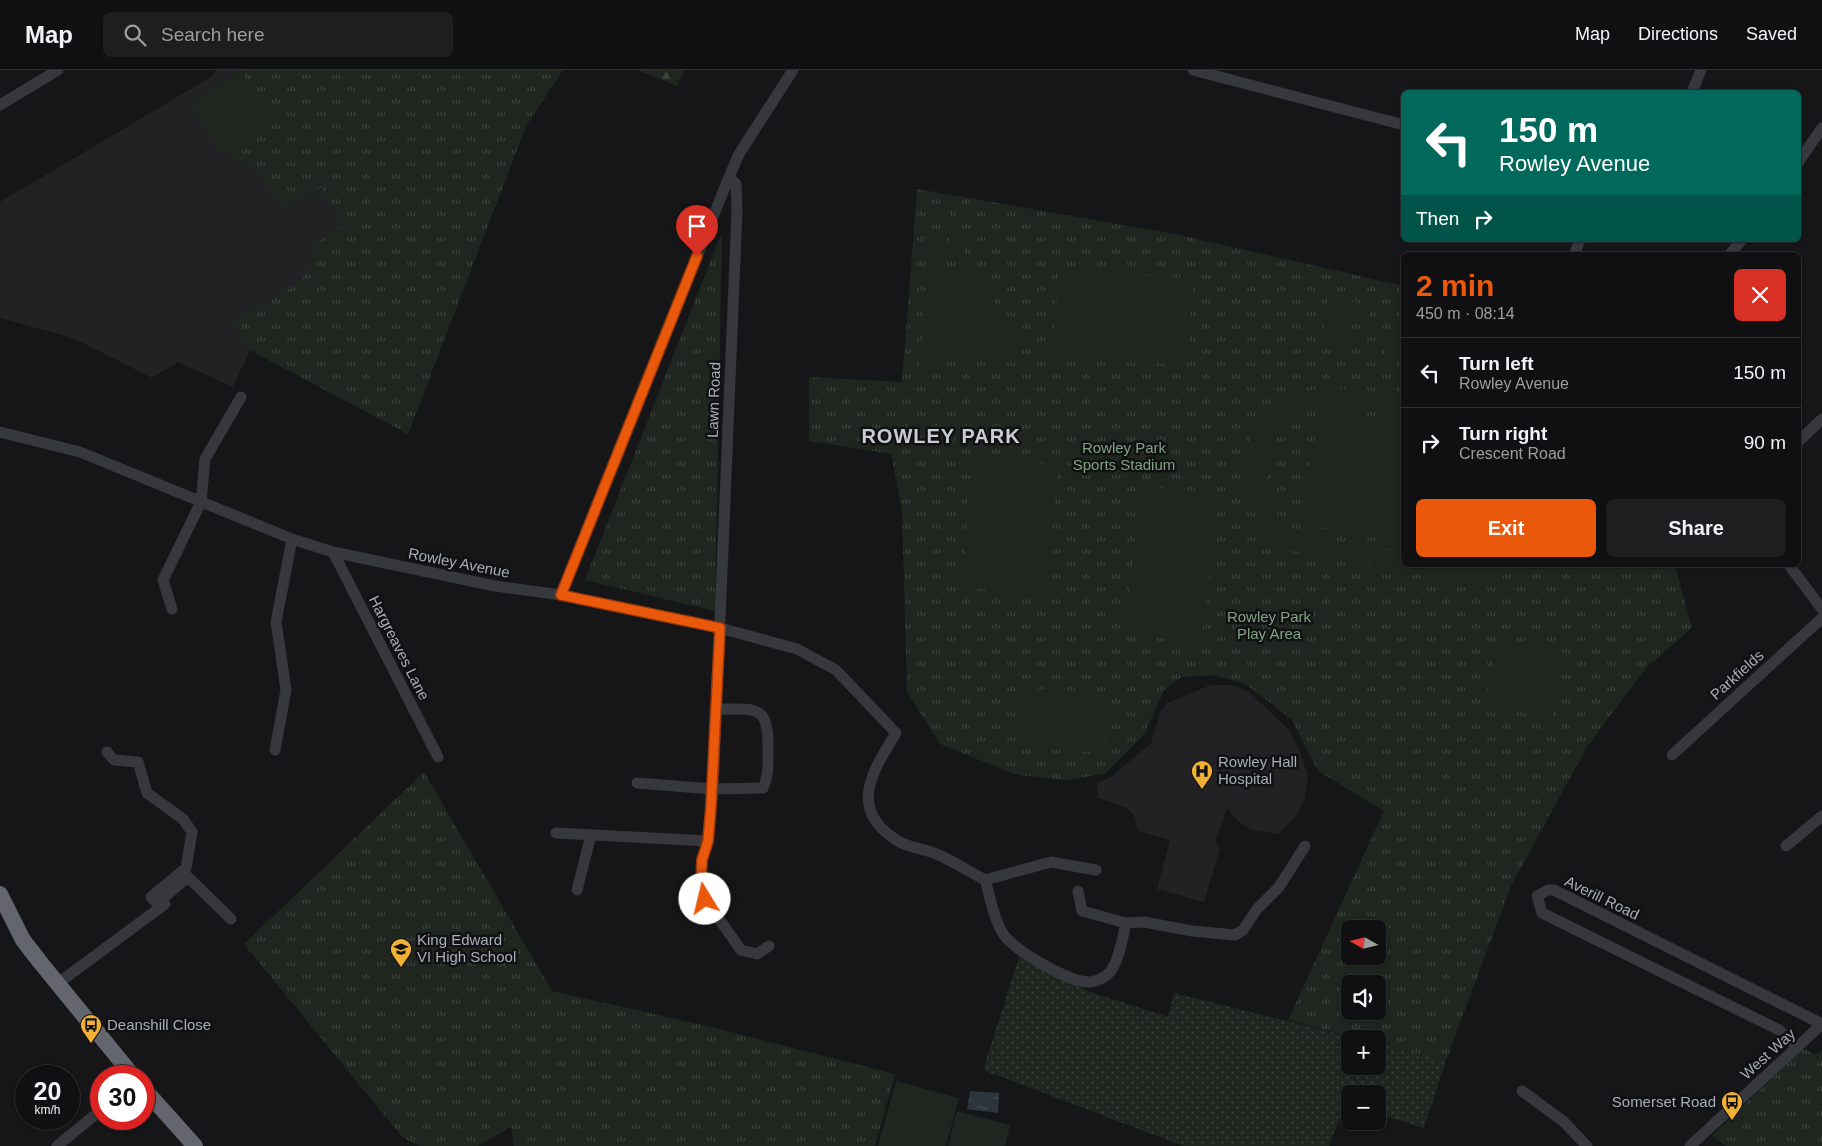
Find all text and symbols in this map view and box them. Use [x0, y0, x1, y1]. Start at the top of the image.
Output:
search box [103, 12, 453, 57]
text: Map [25, 21, 73, 48]
icon: search [121, 21, 149, 49]
text: Search here [161, 24, 265, 45]
text: Map [1575, 24, 1610, 44]
text: Directions [1638, 24, 1718, 44]
text: Saved [1746, 24, 1797, 44]
icon: left [1416, 110, 1481, 175]
text: 150 m [1499, 110, 1598, 149]
text: Rowley Avenue [1499, 151, 1650, 176]
pin [676, 205, 718, 256]
icon: right [1469, 205, 1497, 233]
text: Then [1416, 208, 1459, 229]
icon: arrive [683, 212, 711, 240]
text: 2 min [1416, 269, 1494, 302]
button: close [1734, 269, 1786, 321]
text: 450 m · 08:14 [1416, 305, 1515, 322]
text: Turn left [1459, 353, 1534, 374]
icon: left [1416, 359, 1444, 387]
street label: Lawn Road [704, 362, 723, 438]
text: 150 m [1733, 362, 1786, 383]
text: Rowley Avenue [1459, 375, 1569, 392]
text: Turn right [1459, 423, 1547, 444]
district label: ROWLEY PARK [861, 425, 1021, 447]
icon: right [1416, 429, 1444, 457]
text: 90 m [1744, 432, 1786, 453]
park label: Rowley Park Sports Stadium [1073, 439, 1175, 473]
text: Crescent Road [1459, 445, 1566, 462]
button: Exit [1416, 499, 1596, 557]
button: Share [1606, 499, 1786, 557]
street label: Rowley Avenue [407, 544, 511, 581]
street label: Hargreaves Lane [366, 593, 433, 703]
park label: Rowley Park Play Area [1227, 608, 1312, 642]
street label: Parkfields [1707, 646, 1767, 703]
place label: Rowley Hall Hospital [1218, 753, 1297, 787]
hospital icon: Rowley Hall Hospital [1190, 759, 1214, 790]
position arrow [678, 872, 730, 924]
street label: Averill Road [1562, 872, 1642, 923]
north arrow [1341, 920, 1386, 965]
map controls [1341, 920, 1386, 1130]
place label: King Edward VI High School [417, 931, 516, 965]
school or university icon: King Edward VI High School [389, 937, 413, 968]
button: sound [1341, 975, 1386, 1020]
bus stop icon: Deanshill Close [79, 1013, 103, 1044]
place label: Deanshill Close [107, 1016, 211, 1033]
street label: West Way [1737, 1024, 1799, 1083]
button: + [1341, 1030, 1386, 1075]
speed limit sign: 30 [90, 1065, 155, 1130]
text: 20 [34, 1077, 61, 1105]
button: − [1341, 1085, 1386, 1130]
bus stop icon: Somerset Road [1720, 1090, 1744, 1121]
place label: Somerset Road [1612, 1093, 1716, 1110]
text: km/h [34, 1103, 61, 1117]

